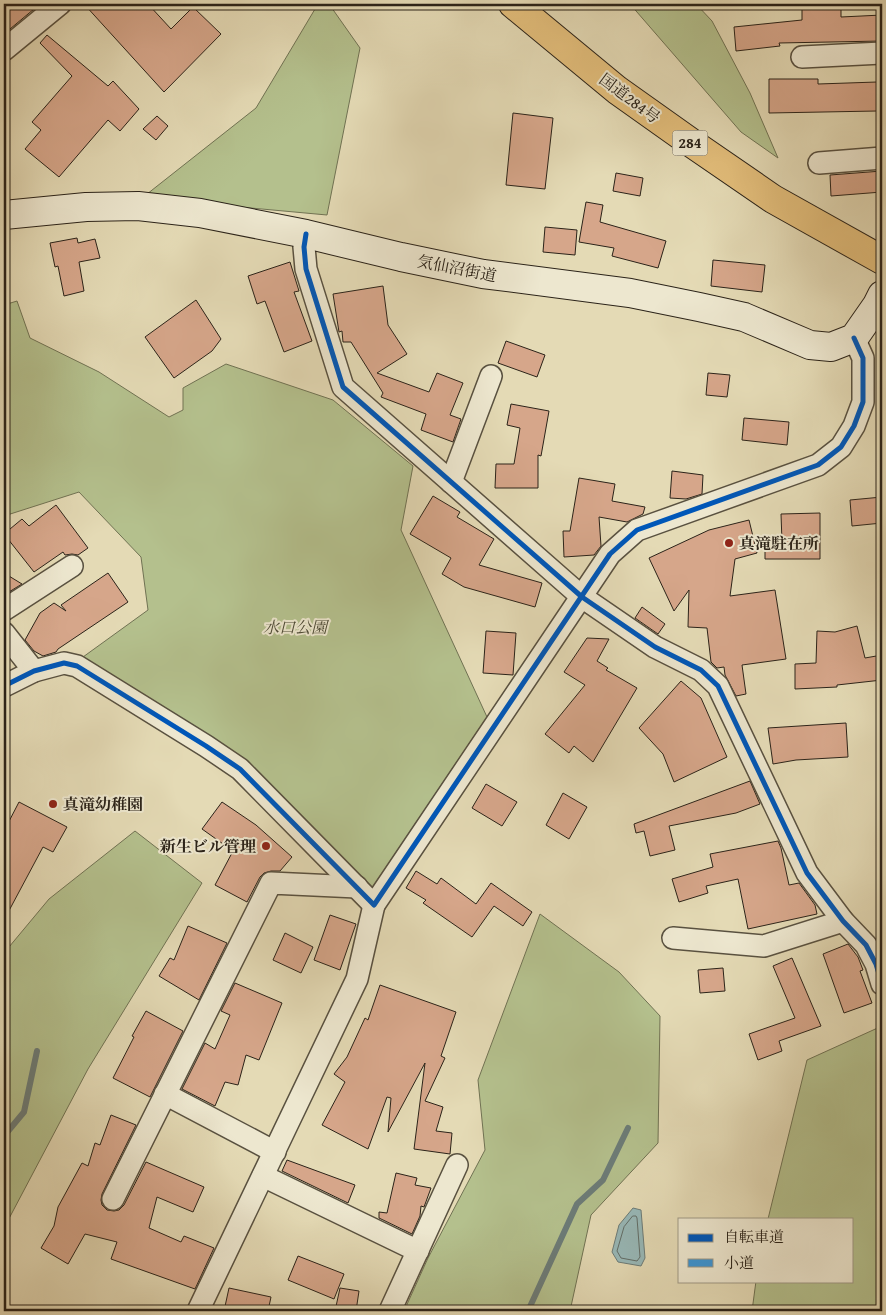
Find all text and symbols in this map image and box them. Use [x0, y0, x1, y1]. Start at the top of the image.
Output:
street label: 国道284号 [594, 67, 666, 129]
road number: 284 [672, 130, 708, 156]
street label: 気仙沼街道 [415, 249, 499, 287]
place label: 真滝駐在所 [739, 531, 819, 555]
marker: 真滝駐在所 [723, 537, 735, 549]
park label: 水口公園 [263, 615, 330, 639]
place label: 真滝幼稚園 [63, 792, 143, 816]
marker: 真滝幼稚園 [47, 798, 59, 810]
place label: 新生ビル管理 [159, 834, 256, 858]
marker: 新生ビル管理 [260, 840, 272, 852]
legend [678, 1218, 854, 1282]
text: 自転車道 [724, 1226, 784, 1247]
text: 小道 [724, 1252, 754, 1273]

